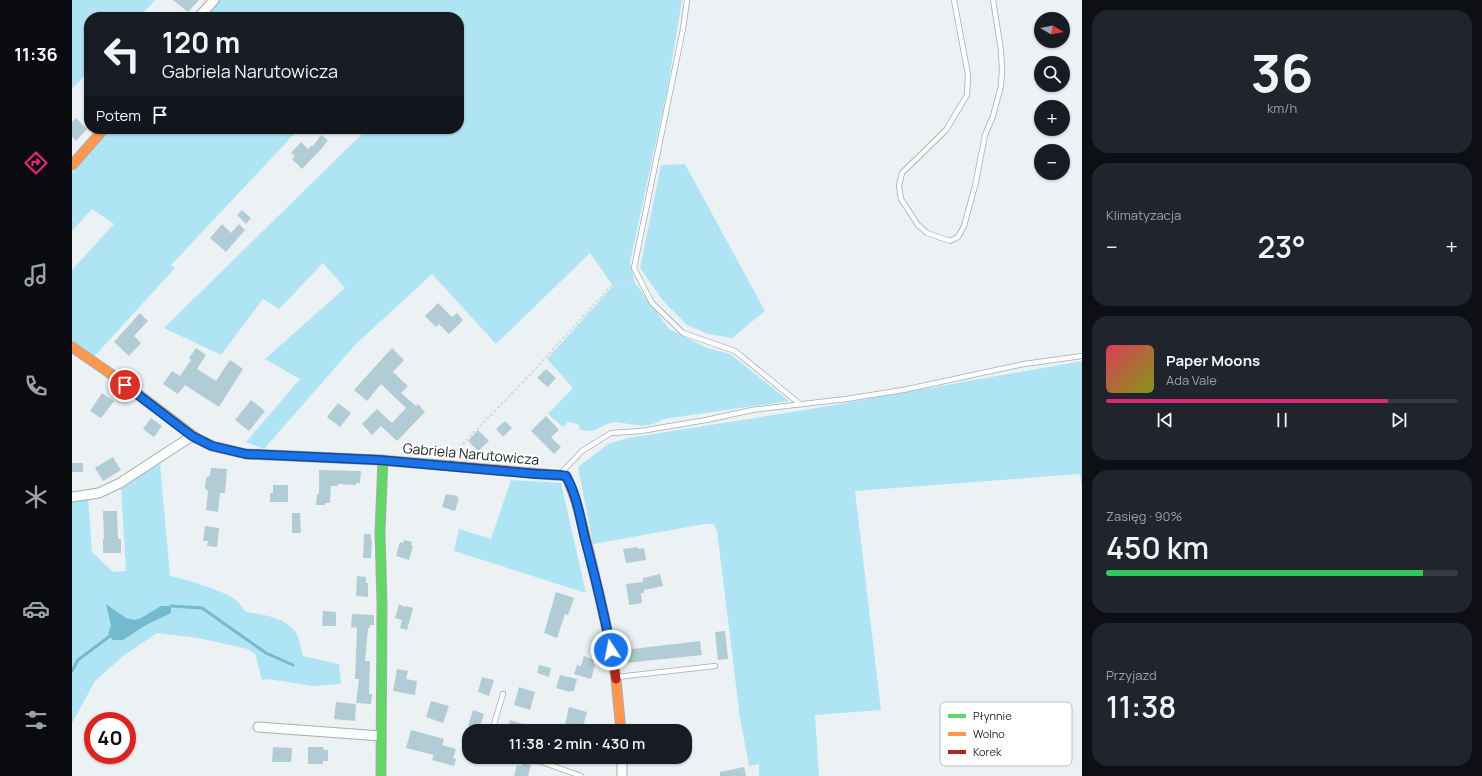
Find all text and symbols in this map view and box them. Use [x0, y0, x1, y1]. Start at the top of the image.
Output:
north arrow [1034, 12, 1070, 48]
map controls [1034, 12, 1070, 180]
text: 120 m [162, 23, 240, 61]
icon: left [96, 28, 148, 80]
text: 36 [1251, 37, 1313, 108]
text: 11:36 [14, 42, 58, 66]
button: search [1034, 56, 1070, 92]
text: Gabriela Narutowicza [162, 59, 338, 83]
text: km/h [1267, 99, 1297, 117]
button: + [1034, 100, 1070, 136]
icon: arrive [149, 104, 171, 126]
text: Potem [96, 105, 141, 126]
button: − [1034, 144, 1070, 180]
icon: directions [22, 149, 50, 177]
text: Klimatyzacja [1106, 206, 1181, 224]
text: 23° [1257, 226, 1306, 267]
text: − [1106, 232, 1118, 262]
text: + [1445, 232, 1458, 262]
icon: music [22, 261, 50, 289]
text: Paper Moons [1166, 350, 1260, 371]
pin [108, 368, 142, 402]
text: Ada Vale [1166, 371, 1217, 389]
icon: phone [22, 372, 50, 400]
icon: arrive [114, 374, 136, 396]
icon: previous [1154, 409, 1176, 431]
icon: pause [1271, 409, 1293, 431]
icon: next [1388, 409, 1410, 431]
street label: Gabriela Narutowicza [402, 438, 540, 469]
icon: climate [22, 483, 50, 511]
text: Zasięg · 90% [1106, 507, 1182, 525]
text: 450 km [1106, 527, 1209, 568]
icon: car [22, 595, 50, 623]
position arrow [590, 629, 632, 671]
text: Przyjazd [1106, 666, 1157, 684]
text: 11:38 [1106, 686, 1176, 727]
legend [940, 702, 1072, 766]
icon: filters [22, 706, 50, 734]
text: Płynnie [973, 708, 1012, 723]
speed limit sign: 40 [84, 712, 136, 764]
text: Wolno [973, 726, 1005, 741]
text: 11:38 · 2 min · 430 m [509, 733, 645, 754]
text: Korek [973, 744, 1002, 759]

